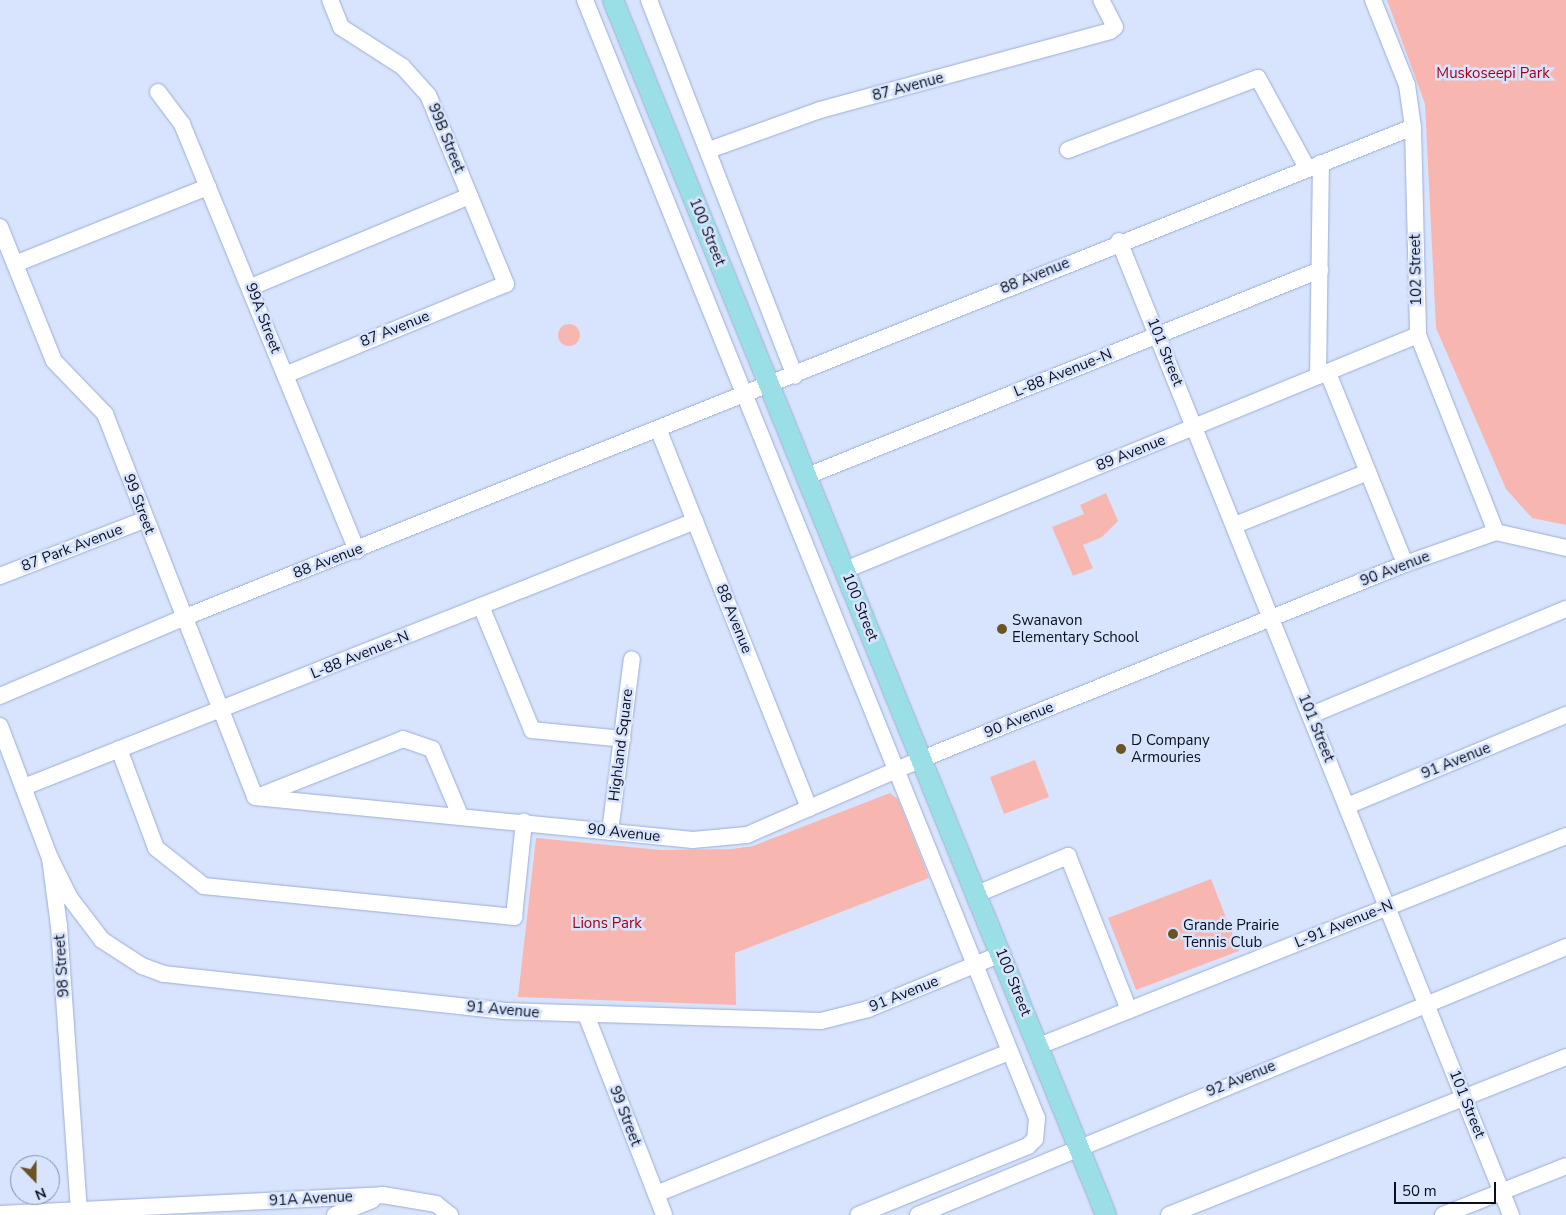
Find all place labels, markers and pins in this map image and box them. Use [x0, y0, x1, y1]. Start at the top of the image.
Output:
place label: Swanavon Elementary School [1012, 611, 1139, 646]
marker: Swanavon Elementary School [996, 623, 1008, 635]
place label: D Company Armouries [1131, 731, 1210, 766]
marker: D Company Armouries [1115, 743, 1127, 755]
place label: Grande Prairie Tennis Club [1183, 916, 1279, 951]
marker: Grande Prairie Tennis Club [1167, 928, 1179, 940]

